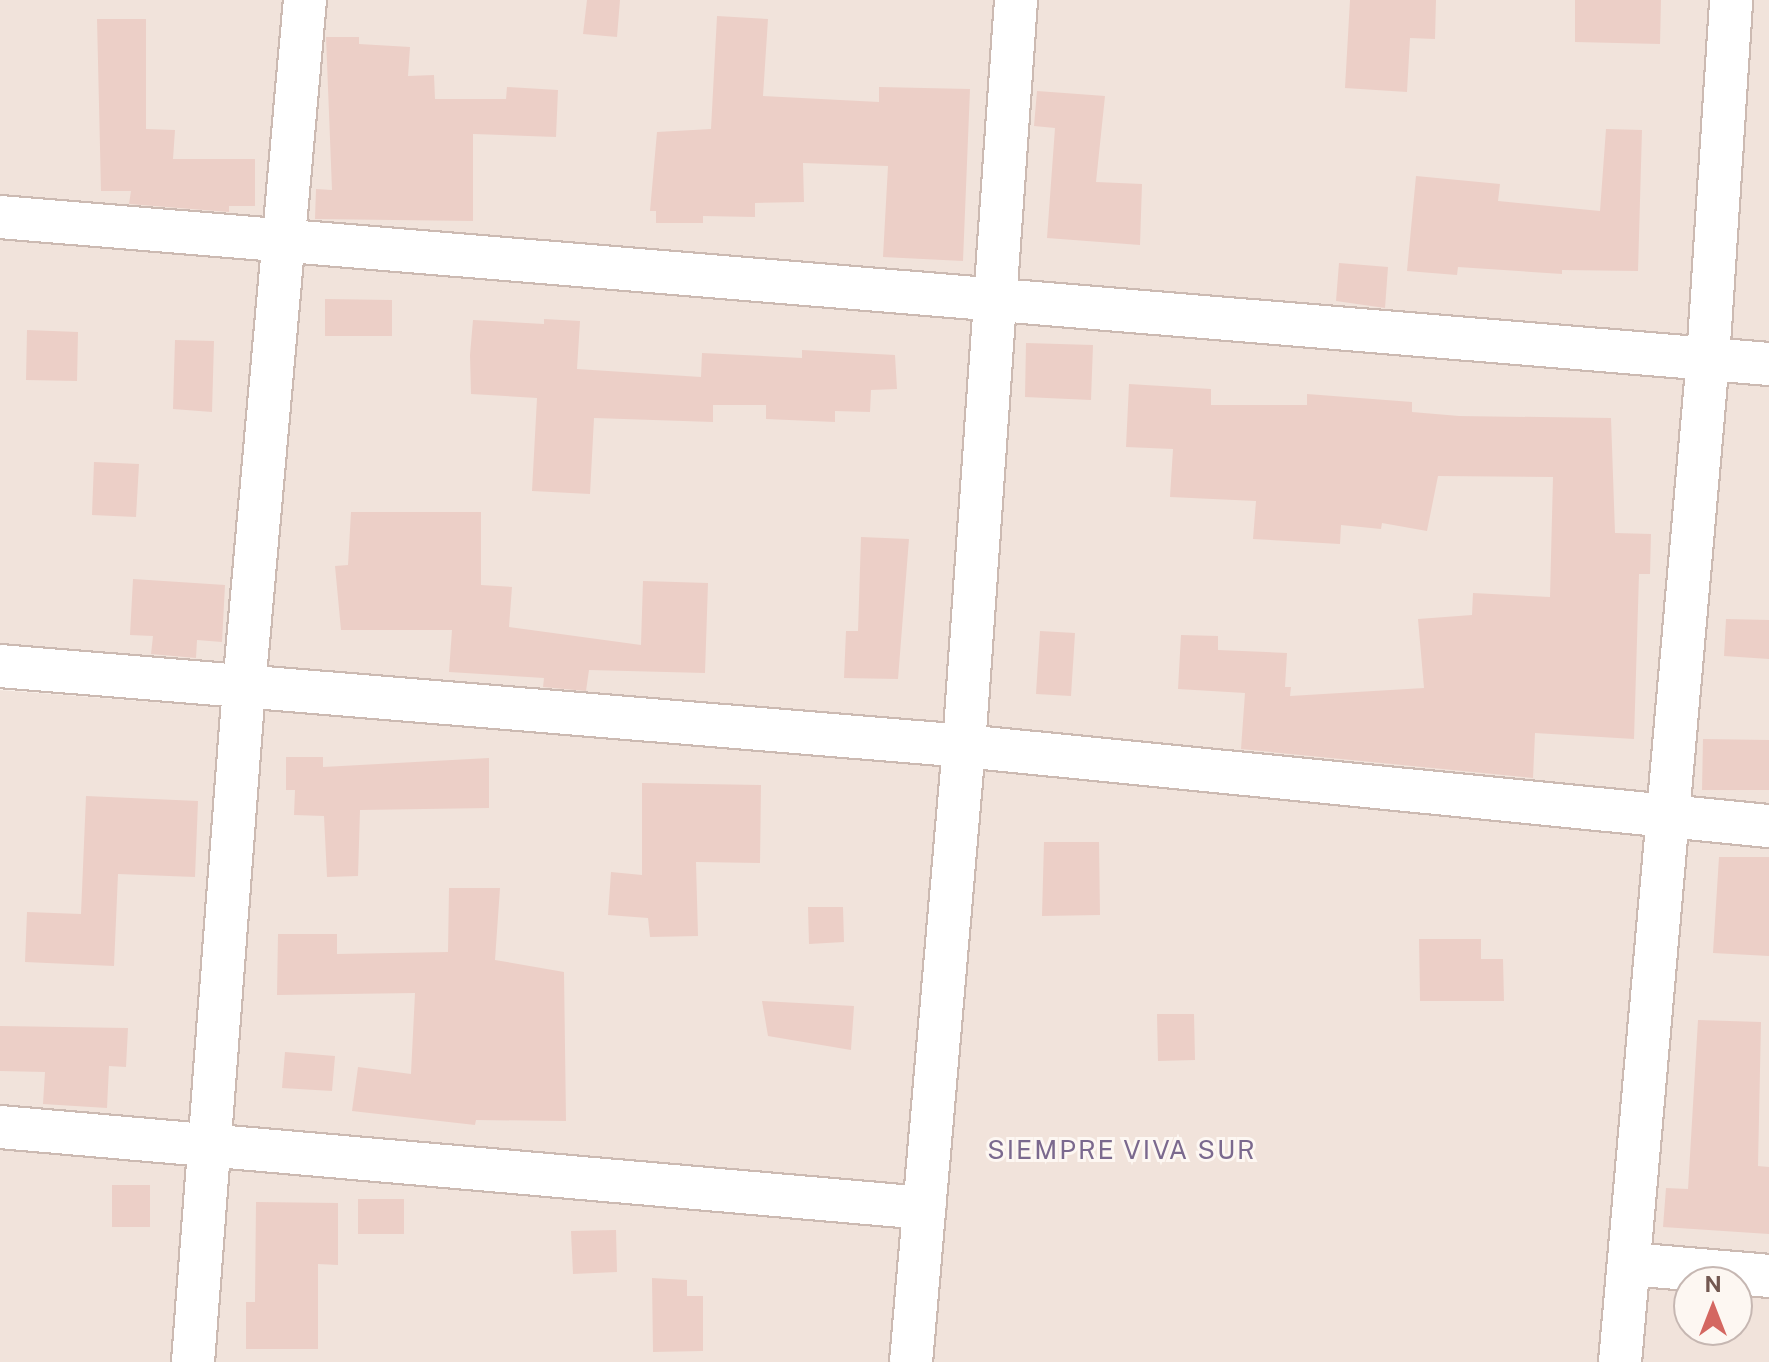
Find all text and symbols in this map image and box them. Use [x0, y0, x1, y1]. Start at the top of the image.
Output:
district label: SIEMPRE VIVA SUR [987, 1134, 1257, 1166]
north arrow [1673, 1266, 1753, 1346]
text: N [1704, 1271, 1722, 1297]

